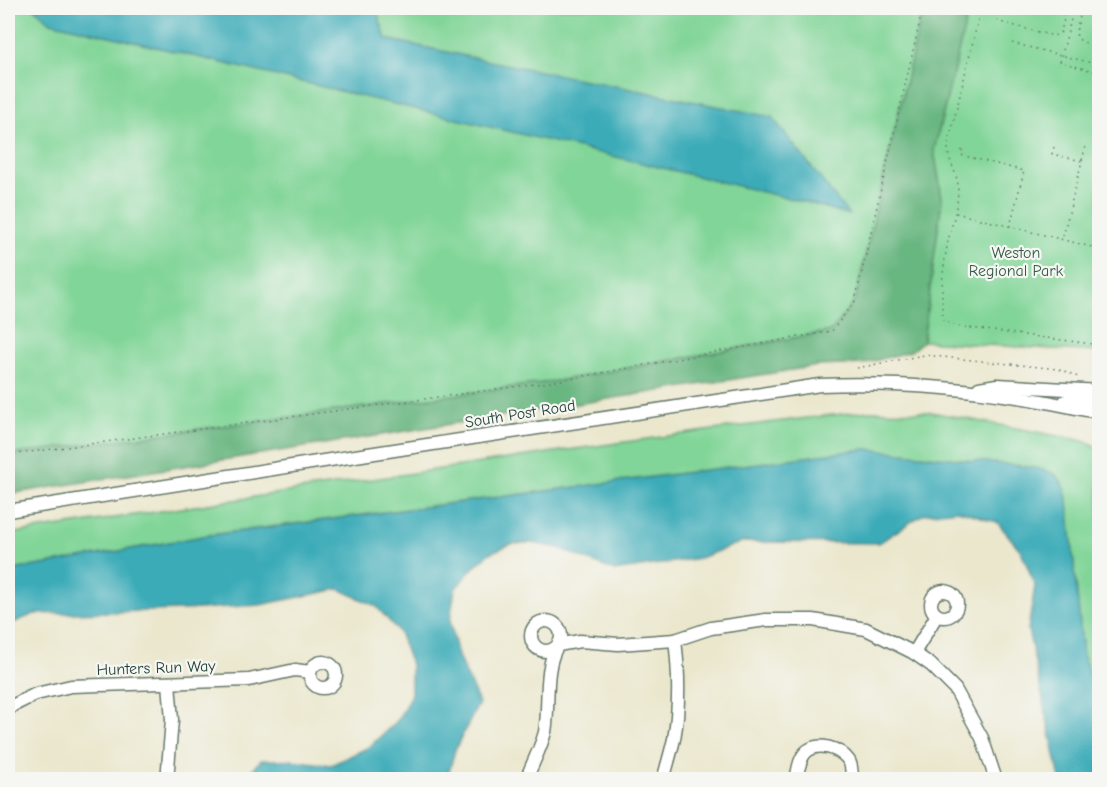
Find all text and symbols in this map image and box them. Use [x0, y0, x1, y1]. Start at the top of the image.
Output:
park label: Weston Regional Park [969, 244, 1064, 280]
street label: South Post Road [464, 396, 577, 432]
street label: Hunters Run Way [96, 657, 217, 679]

